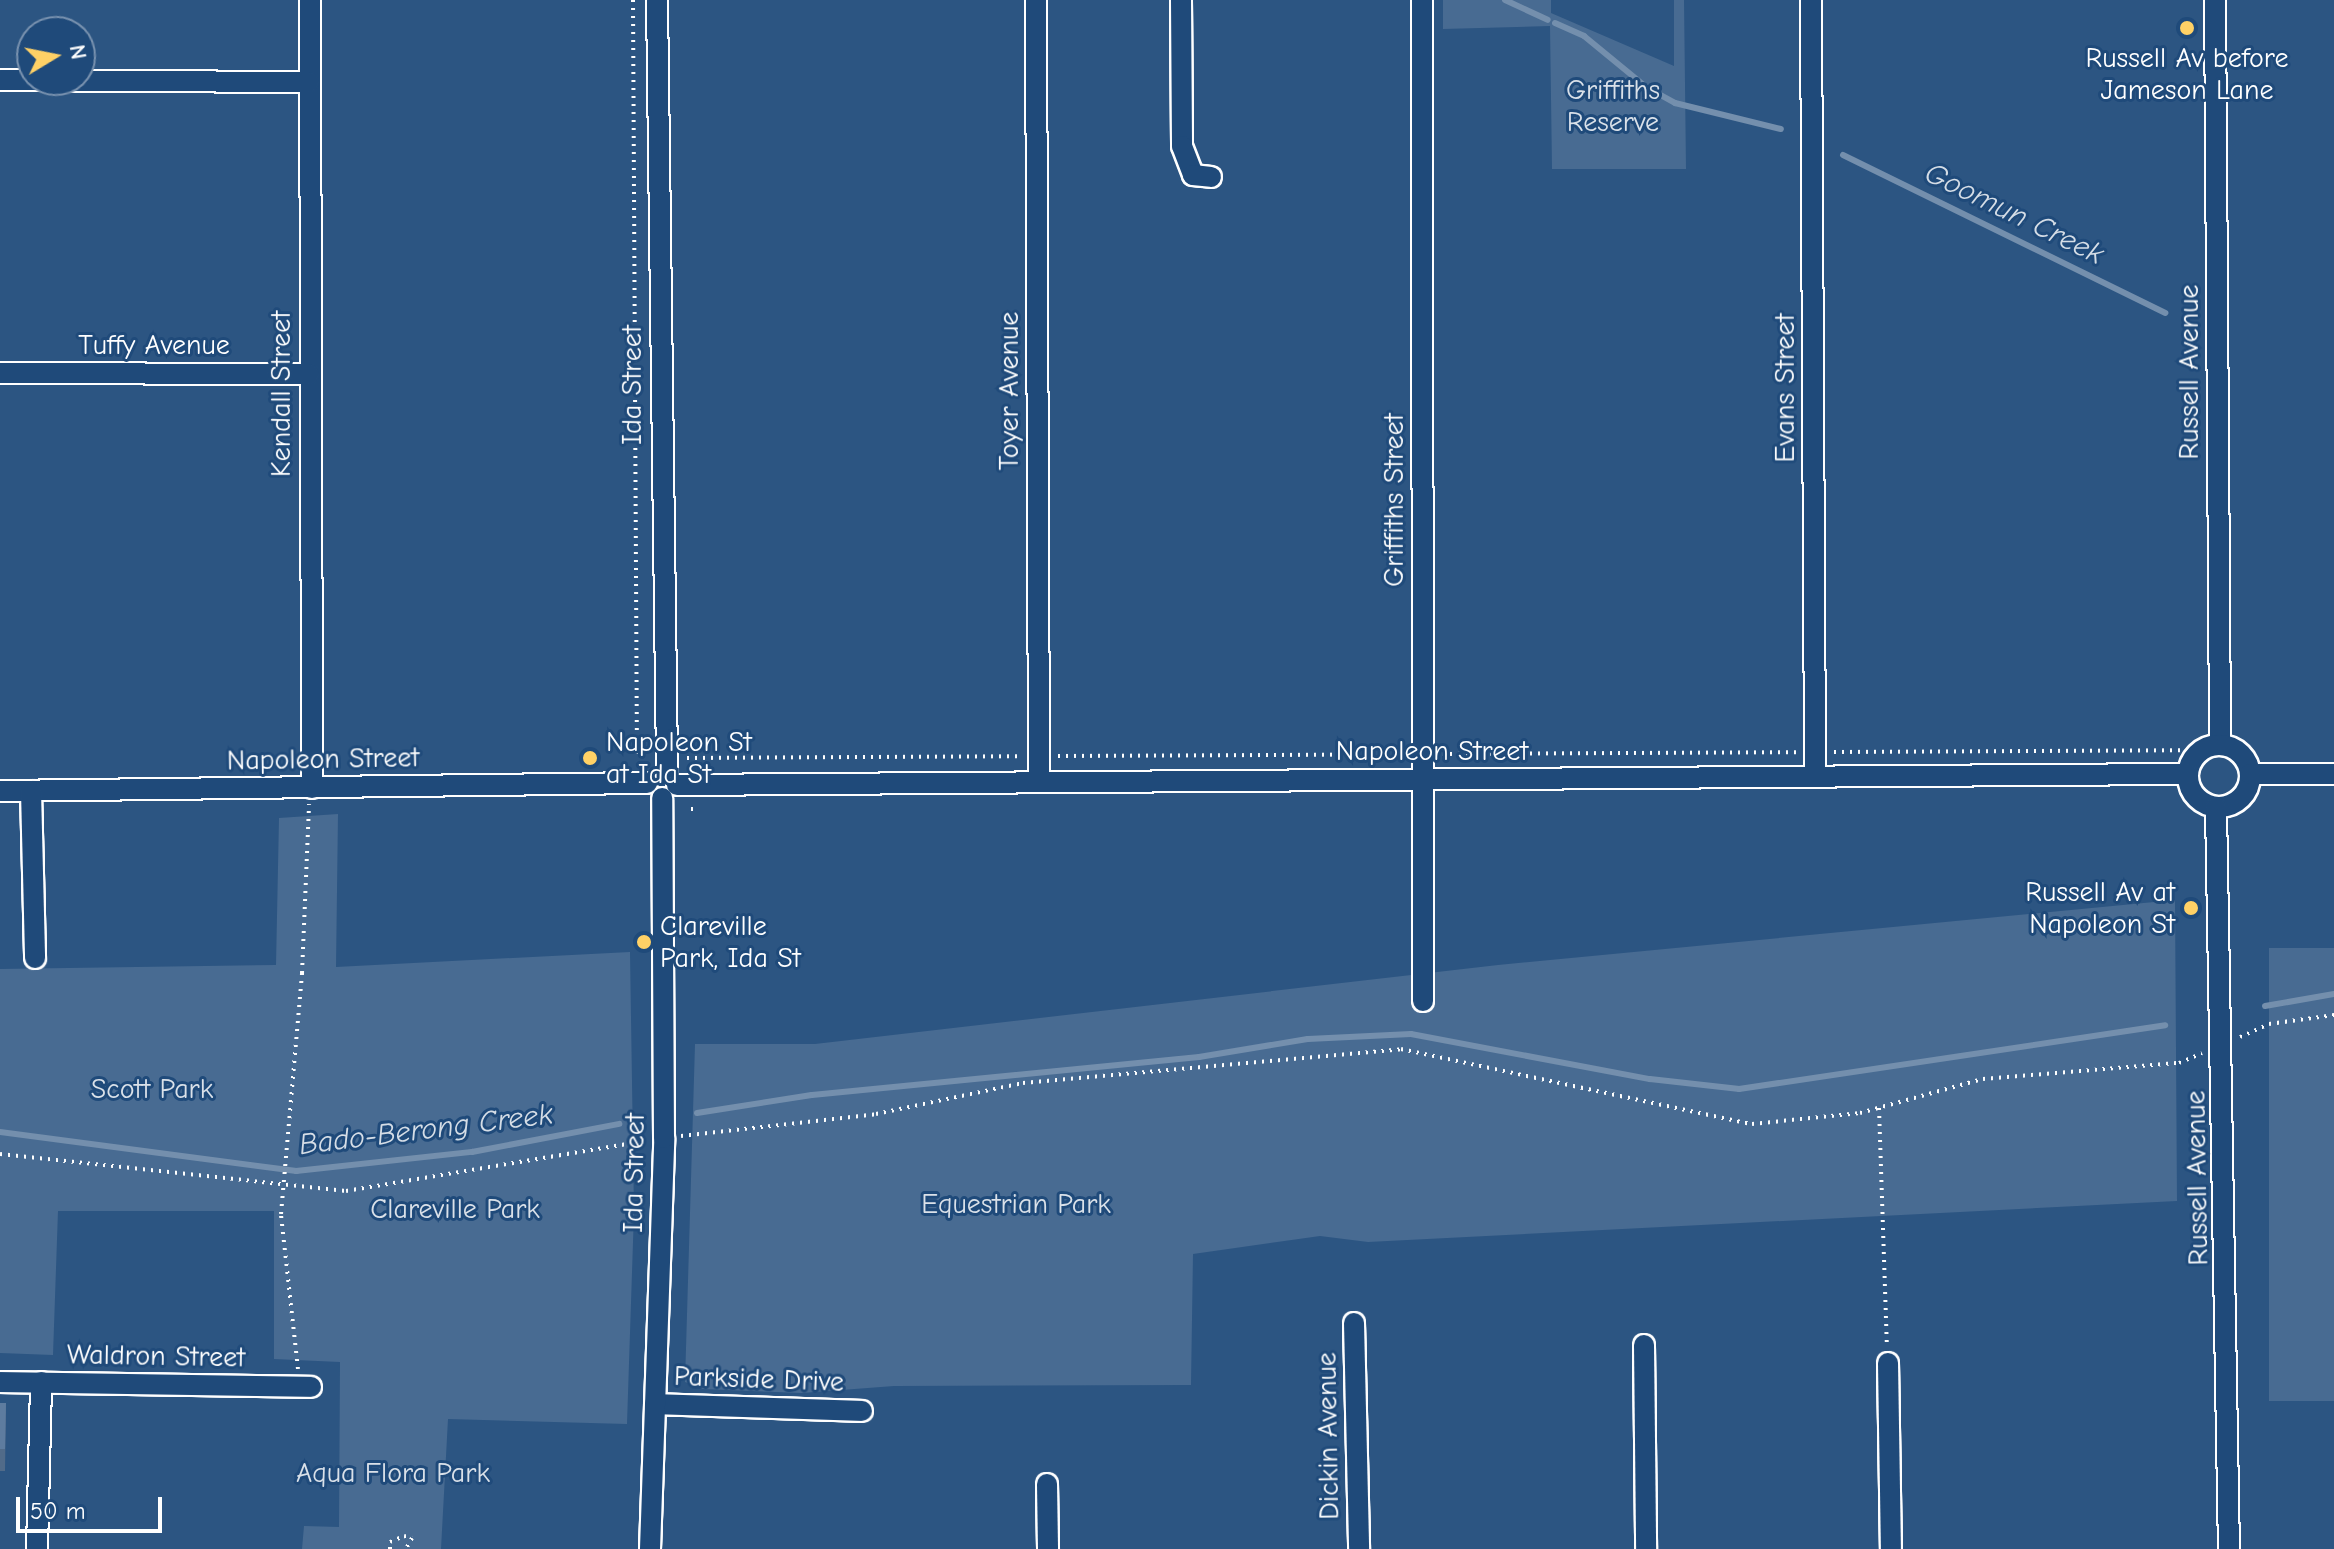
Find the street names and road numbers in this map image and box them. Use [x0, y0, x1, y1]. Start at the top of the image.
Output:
street label: Russell Avenue [2172, 284, 2206, 460]
street label: Kendall Street [264, 311, 298, 477]
street label: Toyer Avenue [992, 312, 1026, 470]
street label: Evans Street [1768, 313, 1802, 463]
street label: Ida Street [615, 325, 649, 445]
street label: Tuffy Avenue [78, 328, 230, 362]
street label: Griffiths Street [1377, 413, 1411, 587]
street label: Napoleon Street [1336, 734, 1528, 768]
street label: Napoleon Street [226, 741, 420, 777]
street label: Russell Avenue [2179, 1090, 2215, 1266]
street label: Ida Street [616, 1113, 652, 1233]
street label: Waldron Street [67, 1338, 245, 1374]
street label: Dickin Avenue [1310, 1352, 1346, 1520]
street label: Parkside Drive [673, 1359, 845, 1399]

